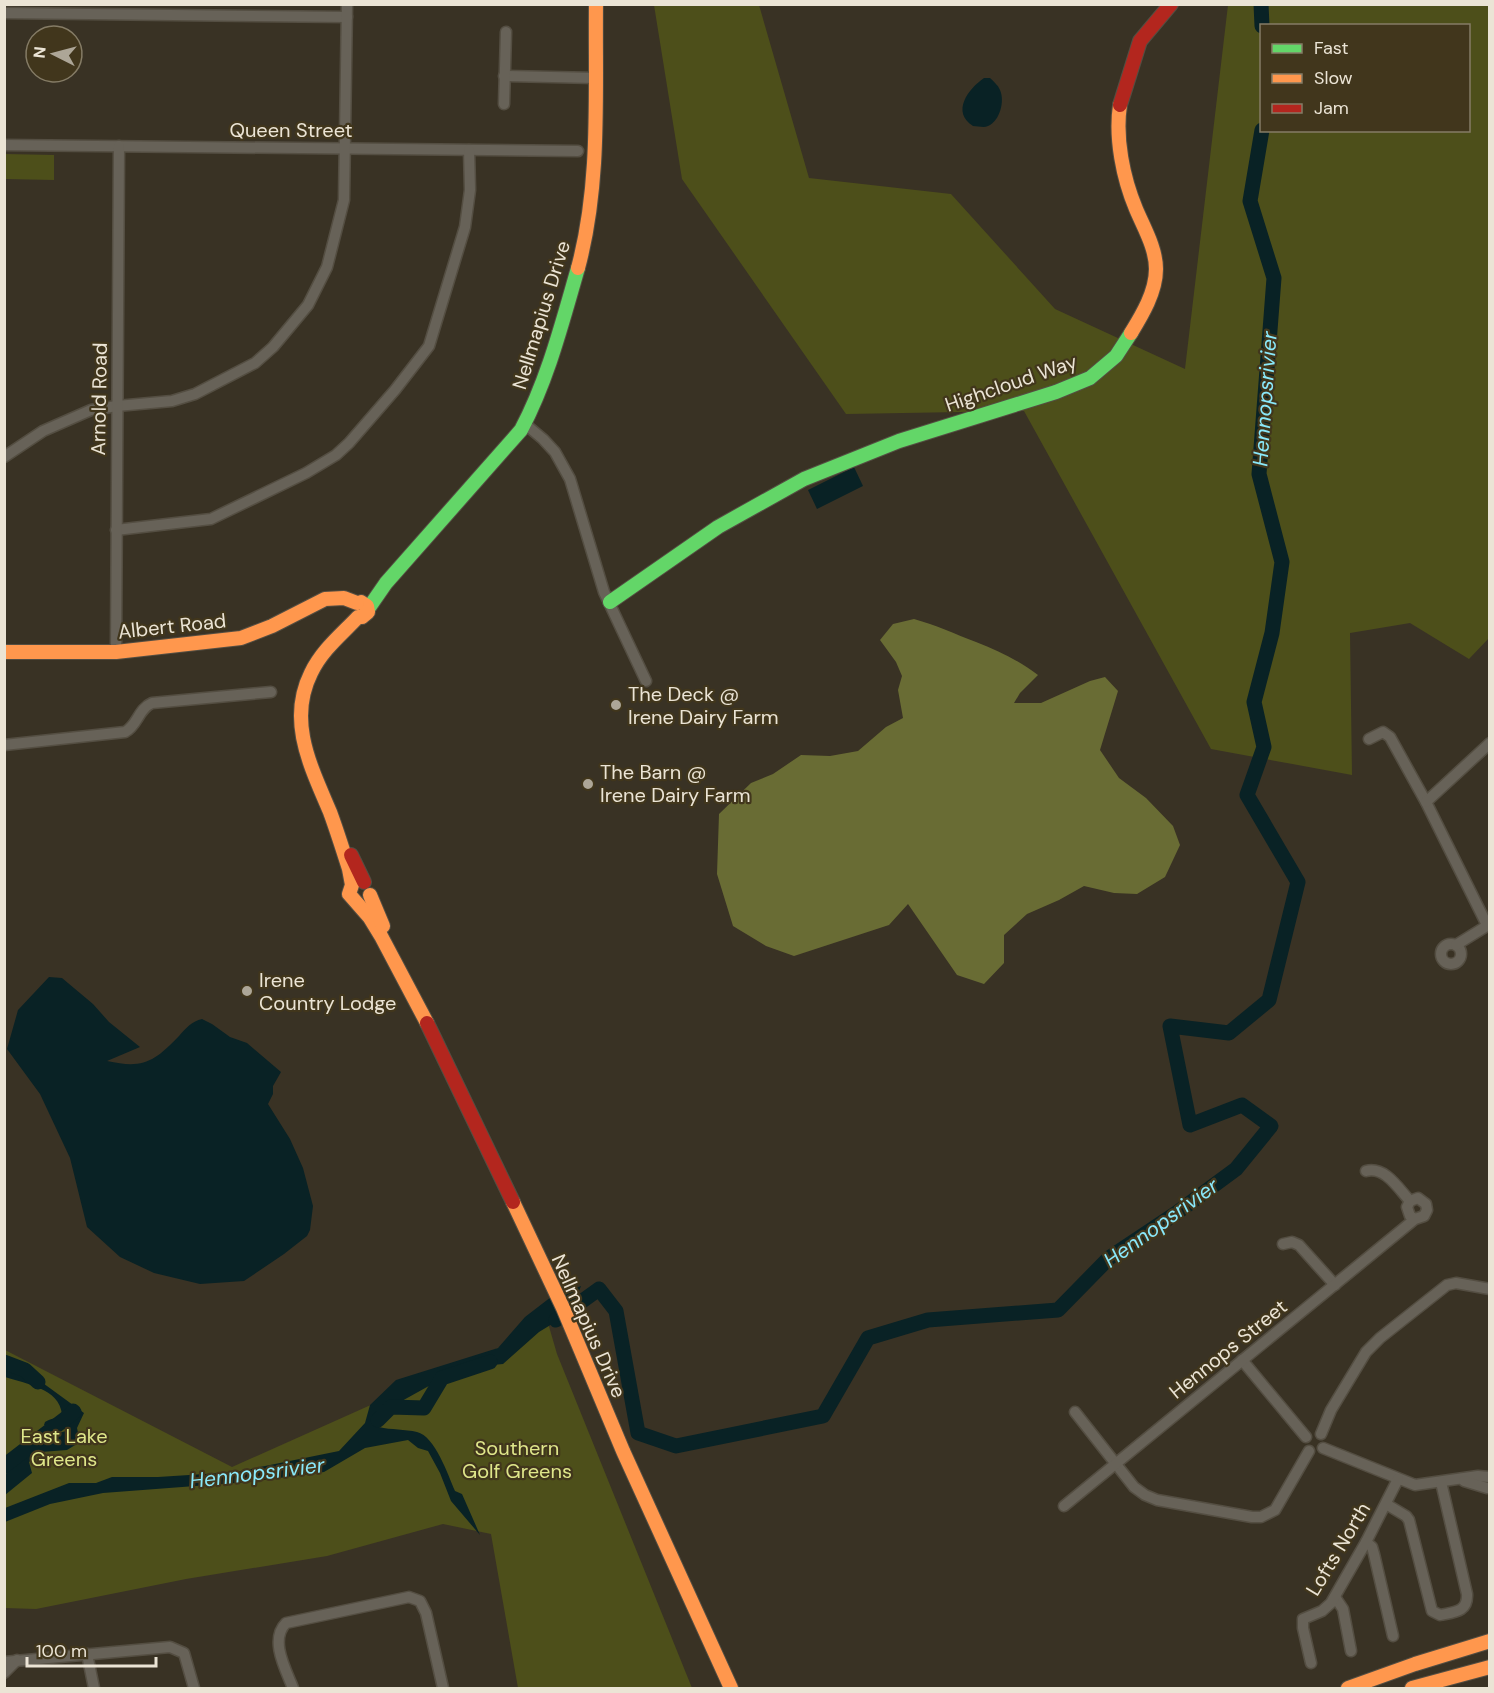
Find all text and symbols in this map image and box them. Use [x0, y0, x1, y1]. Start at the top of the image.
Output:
north arrow [24, 24, 84, 84]
legend [1260, 24, 1470, 132]
text: Fast [1314, 36, 1349, 60]
text: N [29, 46, 51, 59]
text: Slow [1314, 66, 1353, 90]
text: Jam [1314, 96, 1349, 120]
street label: Queen Street [229, 117, 353, 143]
street label: Nellmapius Drive [506, 237, 576, 393]
water label: Hennopsrivier [1246, 329, 1284, 468]
street label: Arnold Road [85, 342, 113, 456]
street label: Highcloud Way [941, 348, 1081, 418]
street label: Albert Road [117, 607, 227, 645]
place label: The Deck @ Irene Dairy Farm [628, 681, 779, 730]
marker: The Deck @ Irene Dairy Farm [609, 698, 623, 712]
place label: The Barn @ Irene Dairy Farm [600, 759, 751, 808]
marker: The Barn @ Irene Dairy Farm [581, 777, 595, 791]
place label: Irene Country Lodge [259, 967, 396, 1016]
marker: Irene Country Lodge [240, 984, 254, 998]
water label: Hennopsrivier [1098, 1171, 1225, 1274]
street label: Nellmapius Drive [546, 1250, 632, 1402]
street label: Hennops Street [1164, 1293, 1292, 1405]
park label: East Lake Greens [20, 1423, 108, 1472]
park label: Southern Golf Greens [462, 1435, 572, 1484]
water label: Hennopsrivier [188, 1451, 327, 1495]
street label: Lofts North [1300, 1498, 1376, 1600]
scale bar [27, 1630, 156, 1668]
text: 100 m [36, 1639, 87, 1663]

